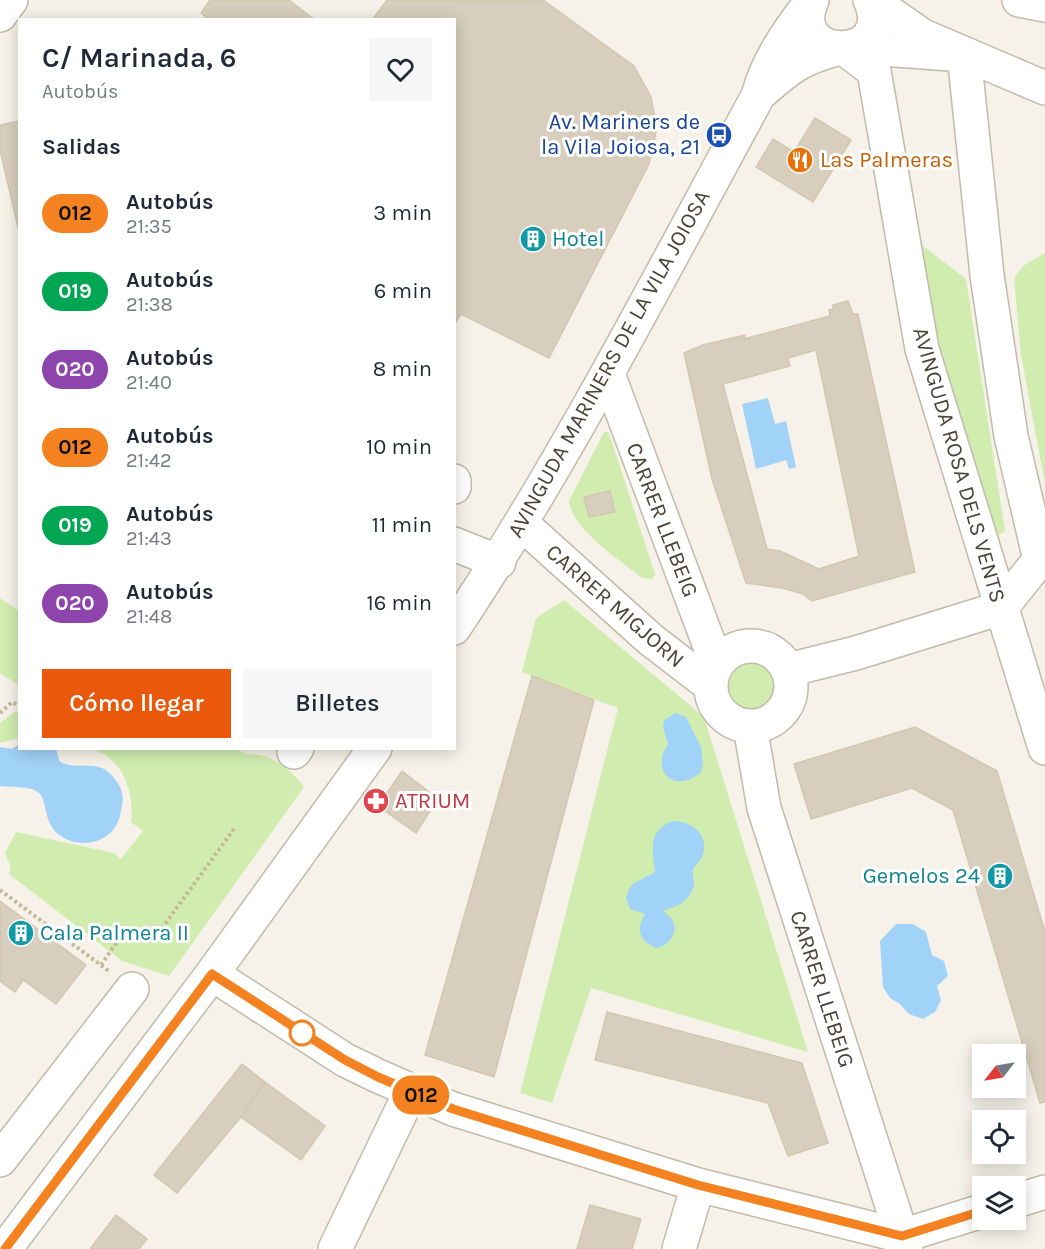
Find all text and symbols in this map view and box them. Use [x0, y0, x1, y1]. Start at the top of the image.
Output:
button: heart [369, 38, 432, 101]
text: C/ Marinada, 6 [42, 41, 237, 74]
text: Autobús [42, 80, 119, 103]
place label: Av. Mariners de la Vila Joiosa, 21 [541, 109, 700, 160]
bus stop icon: Av. Mariners de la Vila Joiosa, 21 [704, 120, 734, 150]
text: Salidas [42, 134, 121, 160]
restaurant icon: Las Palmeras [785, 145, 815, 175]
place label: Las Palmeras [820, 147, 953, 173]
street label: AVINGUDA MARINERS DE LA VILA JOIOSA [502, 185, 716, 542]
text: Autobús [126, 189, 214, 215]
text: 3 min [373, 200, 432, 226]
text: 012 [58, 201, 92, 225]
text: 21:35 [126, 215, 172, 238]
building icon: Hotel [518, 224, 548, 254]
place label: Hotel [552, 226, 604, 252]
text: Autobús [126, 267, 214, 293]
text: 6 min [374, 278, 432, 304]
text: 019 [58, 279, 92, 303]
text: 21:38 [126, 293, 173, 316]
street label: AVINGUDA ROSA DELS VENTS [907, 324, 1011, 606]
text: Autobús [126, 345, 214, 371]
text: 8 min [373, 356, 432, 382]
text: 020 [55, 357, 95, 381]
text: 21:40 [126, 371, 172, 394]
text: Autobús [126, 423, 214, 449]
text: 10 min [366, 434, 432, 460]
text: 012 [58, 435, 92, 459]
street label: CARRER LLEBEIG [621, 439, 703, 601]
text: 21:42 [126, 449, 172, 472]
text: Autobús [126, 501, 214, 527]
text: 11 min [372, 512, 432, 538]
text: 019 [58, 513, 92, 537]
text: 21:43 [126, 527, 172, 550]
street label: CARRER MIGJORN [541, 539, 689, 673]
text: Autobús [126, 579, 214, 605]
text: 16 min [366, 590, 432, 616]
text: 020 [55, 591, 95, 615]
text: 21:48 [126, 605, 172, 628]
button: Cómo llegar [42, 669, 231, 738]
button: Billetes [243, 669, 432, 738]
pharmacy icon: ATRIUM [361, 786, 391, 816]
place label: ATRIUM [395, 788, 470, 814]
building icon: Gemelos 24 [985, 861, 1015, 891]
place label: Gemelos 24 [863, 863, 980, 889]
street label: CARRER LLEBEIG [784, 907, 860, 1071]
building icon: Cala Palmera II [6, 918, 36, 948]
place label: Cala Palmera II [40, 920, 189, 946]
unlabelled marker [289, 1020, 315, 1046]
north arrow [972, 1044, 1026, 1098]
map controls [972, 1044, 1026, 1230]
line badge: 012 [386, 1076, 456, 1114]
text: 012 [404, 1083, 438, 1107]
button: locate [972, 1110, 1026, 1164]
button: layers [972, 1176, 1026, 1230]

